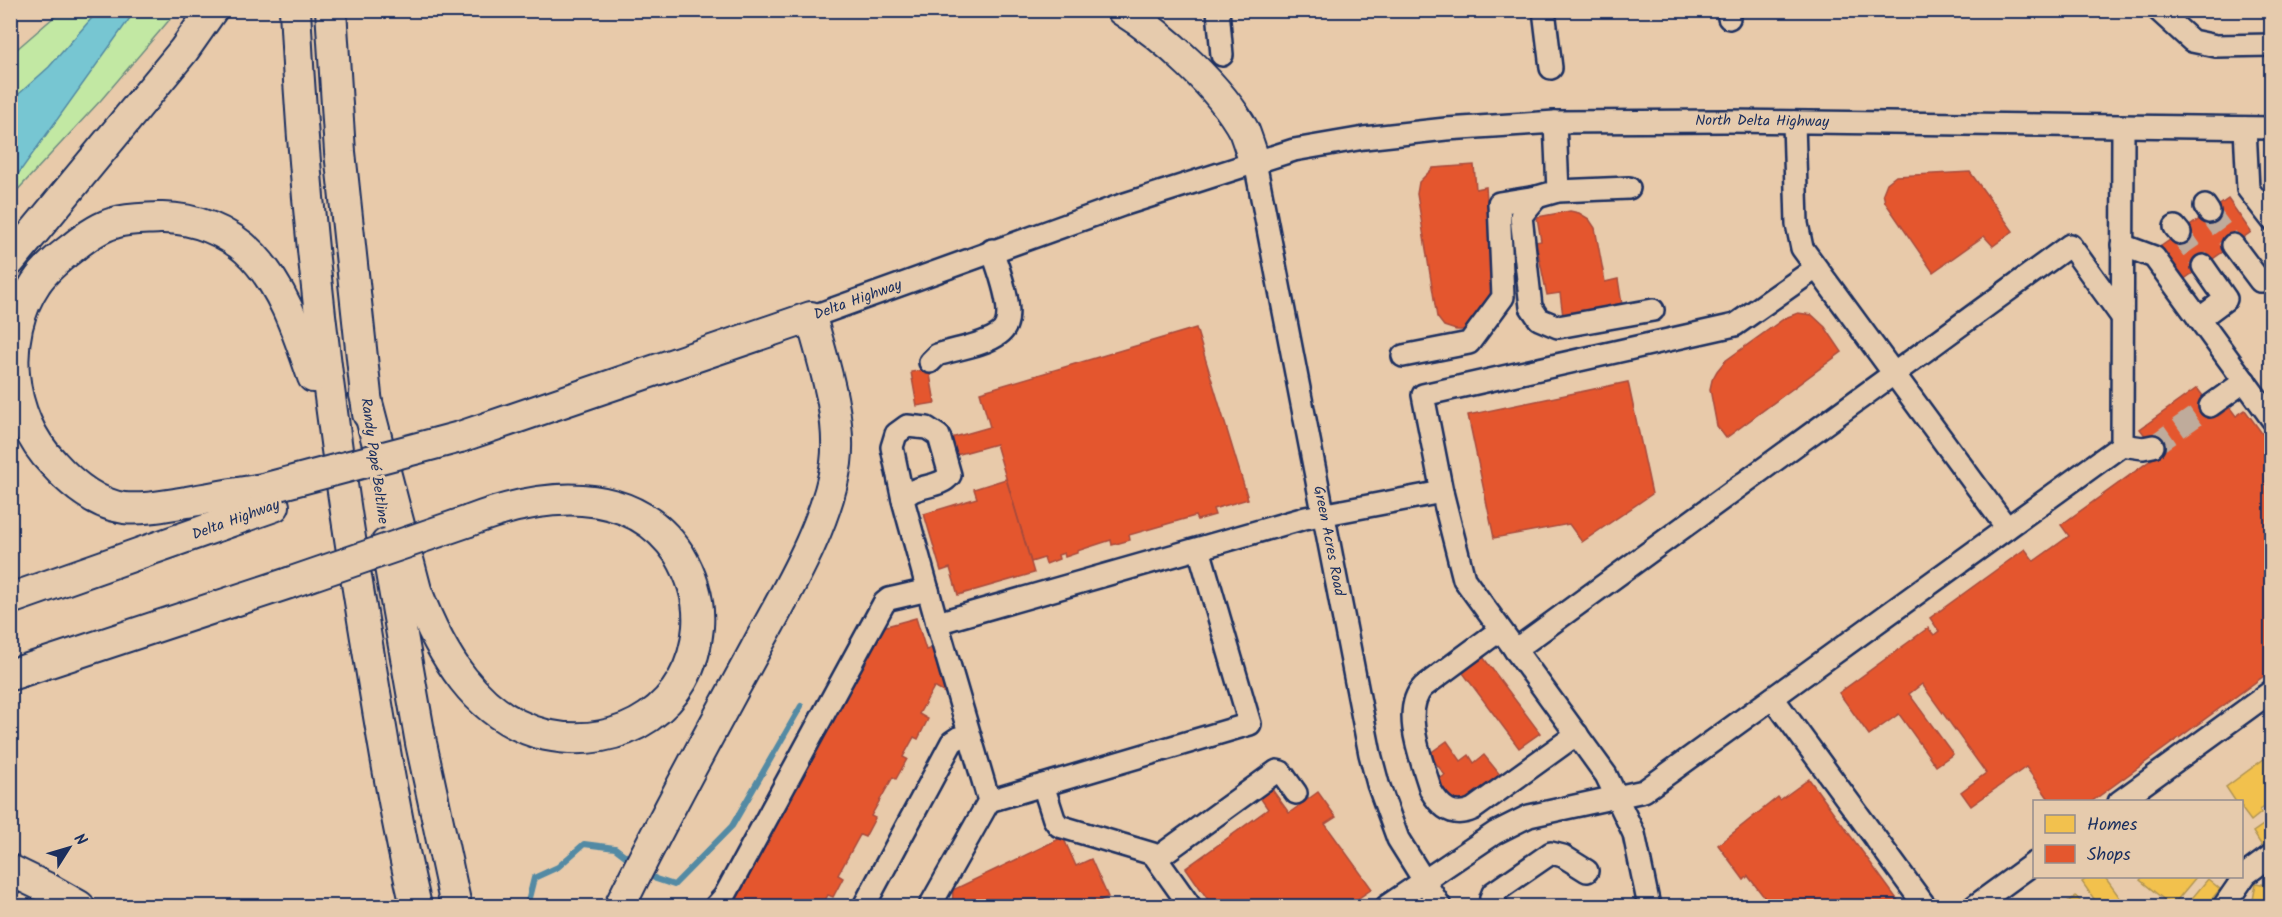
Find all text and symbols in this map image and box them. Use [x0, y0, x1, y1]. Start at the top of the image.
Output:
street label: North Delta Highway [1695, 109, 1830, 134]
street label: Delta Highway [811, 273, 906, 327]
street label: Randy Papé Beltline [353, 396, 395, 526]
street label: Green Acres Road [1306, 484, 1351, 599]
street label: Delta Highway [189, 493, 284, 547]
legend [2033, 800, 2243, 878]
text: Homes [2087, 811, 2138, 840]
north arrow [39, 818, 99, 878]
text: N [67, 828, 93, 851]
text: Shops [2087, 841, 2131, 870]

